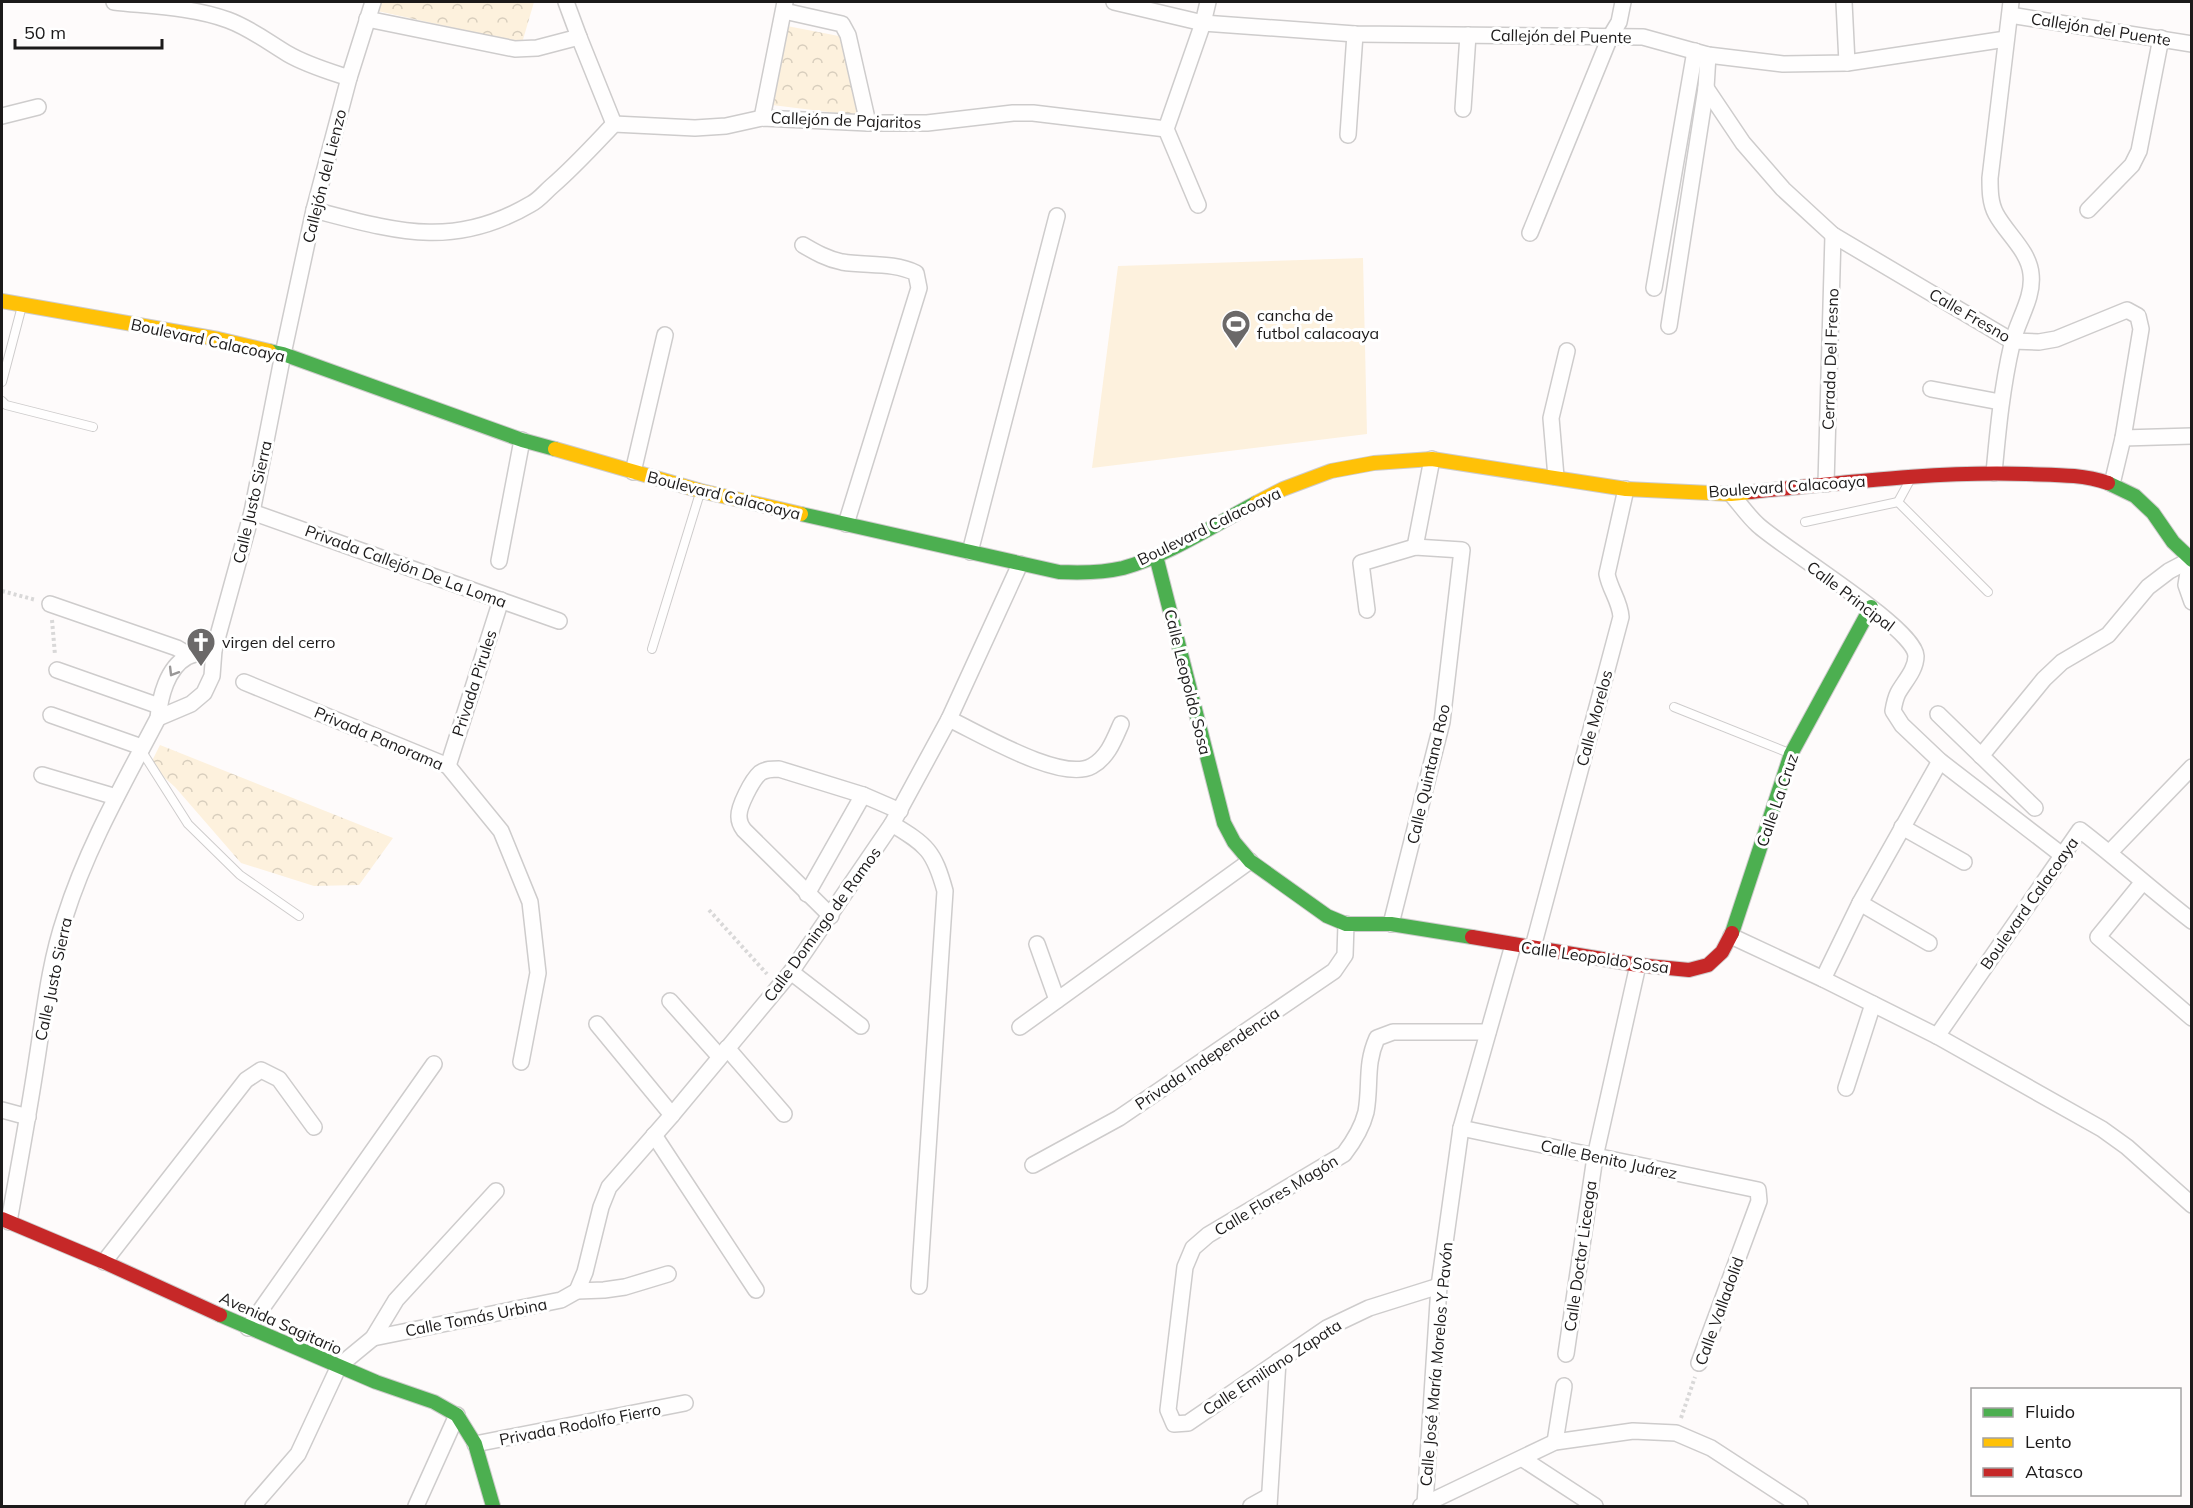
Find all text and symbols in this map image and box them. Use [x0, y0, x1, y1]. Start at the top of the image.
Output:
street label: Callejón del Puente [2030, 8, 2172, 50]
scale bar [15, 12, 162, 50]
text: 50 m [24, 21, 66, 44]
street label: Callejón del Puente [1490, 25, 1632, 47]
street label: Callejón del Lienzo [298, 107, 350, 245]
street label: Callejón de Pajaritos [770, 107, 922, 133]
street label: Calle Fresno [1926, 284, 2014, 346]
street label: Cerrada Del Fresno [1818, 288, 1842, 430]
place label: cancha de futbol calacoaya [1257, 305, 1379, 343]
sports icon: cancha de futbol calacoaya [1220, 308, 1252, 350]
street label: Boulevard Calacoaya [129, 314, 287, 366]
street label: Calle Justo Sierra [228, 439, 276, 565]
street label: Boulevard Calacoaya [645, 466, 803, 524]
street label: Boulevard Calacoaya [1708, 471, 1866, 501]
street label: Boulevard Calacoaya [1134, 483, 1284, 569]
street label: Privada Callejón De La Loma [302, 520, 510, 612]
street label: Calle Principal [1803, 556, 1899, 636]
street label: Calle Leopoldo Sosa [1160, 607, 1216, 757]
church icon: virgen del cerro [185, 626, 217, 668]
street label: Privada Pirules [447, 627, 501, 739]
place label: virgen del cerro [222, 632, 335, 652]
one-way arrow [169, 666, 180, 676]
street label: Calle Morelos [1572, 668, 1616, 768]
street label: Privada Panorama [311, 702, 447, 774]
street label: Calle Quintana Roo [1402, 702, 1454, 846]
street label: Calle La Cruz [1752, 751, 1802, 849]
street label: Boulevard Calacoaya [1976, 833, 2082, 973]
street label: Calle Domingo de Ramos [759, 843, 885, 1005]
street label: Calle Justo Sierra [30, 916, 76, 1042]
street label: Calle Leopoldo Sosa [1520, 937, 1670, 977]
street label: Privada Independencia [1131, 1002, 1283, 1114]
street label: Calle Benito Juárez [1539, 1135, 1679, 1183]
street label: Calle Flores Magón [1211, 1150, 1341, 1240]
street label: Calle Doctor Liceaga [1560, 1179, 1600, 1333]
street label: Calle José María Morelos Y Pavón [1415, 1241, 1457, 1487]
street label: Calle Valladolid [1690, 1254, 1748, 1368]
street label: Avenida Sagitario [217, 1287, 345, 1359]
street label: Calle Tomás Urbina [403, 1293, 549, 1341]
street label: Calle Emiliano Zapata [1199, 1315, 1345, 1419]
legend [1971, 1388, 2181, 1496]
street label: Privada Rodolfo Fierro [497, 1398, 663, 1450]
text: Fluido [2025, 1400, 2075, 1423]
text: Lento [2025, 1430, 2072, 1453]
text: Atasco [2025, 1460, 2083, 1483]

